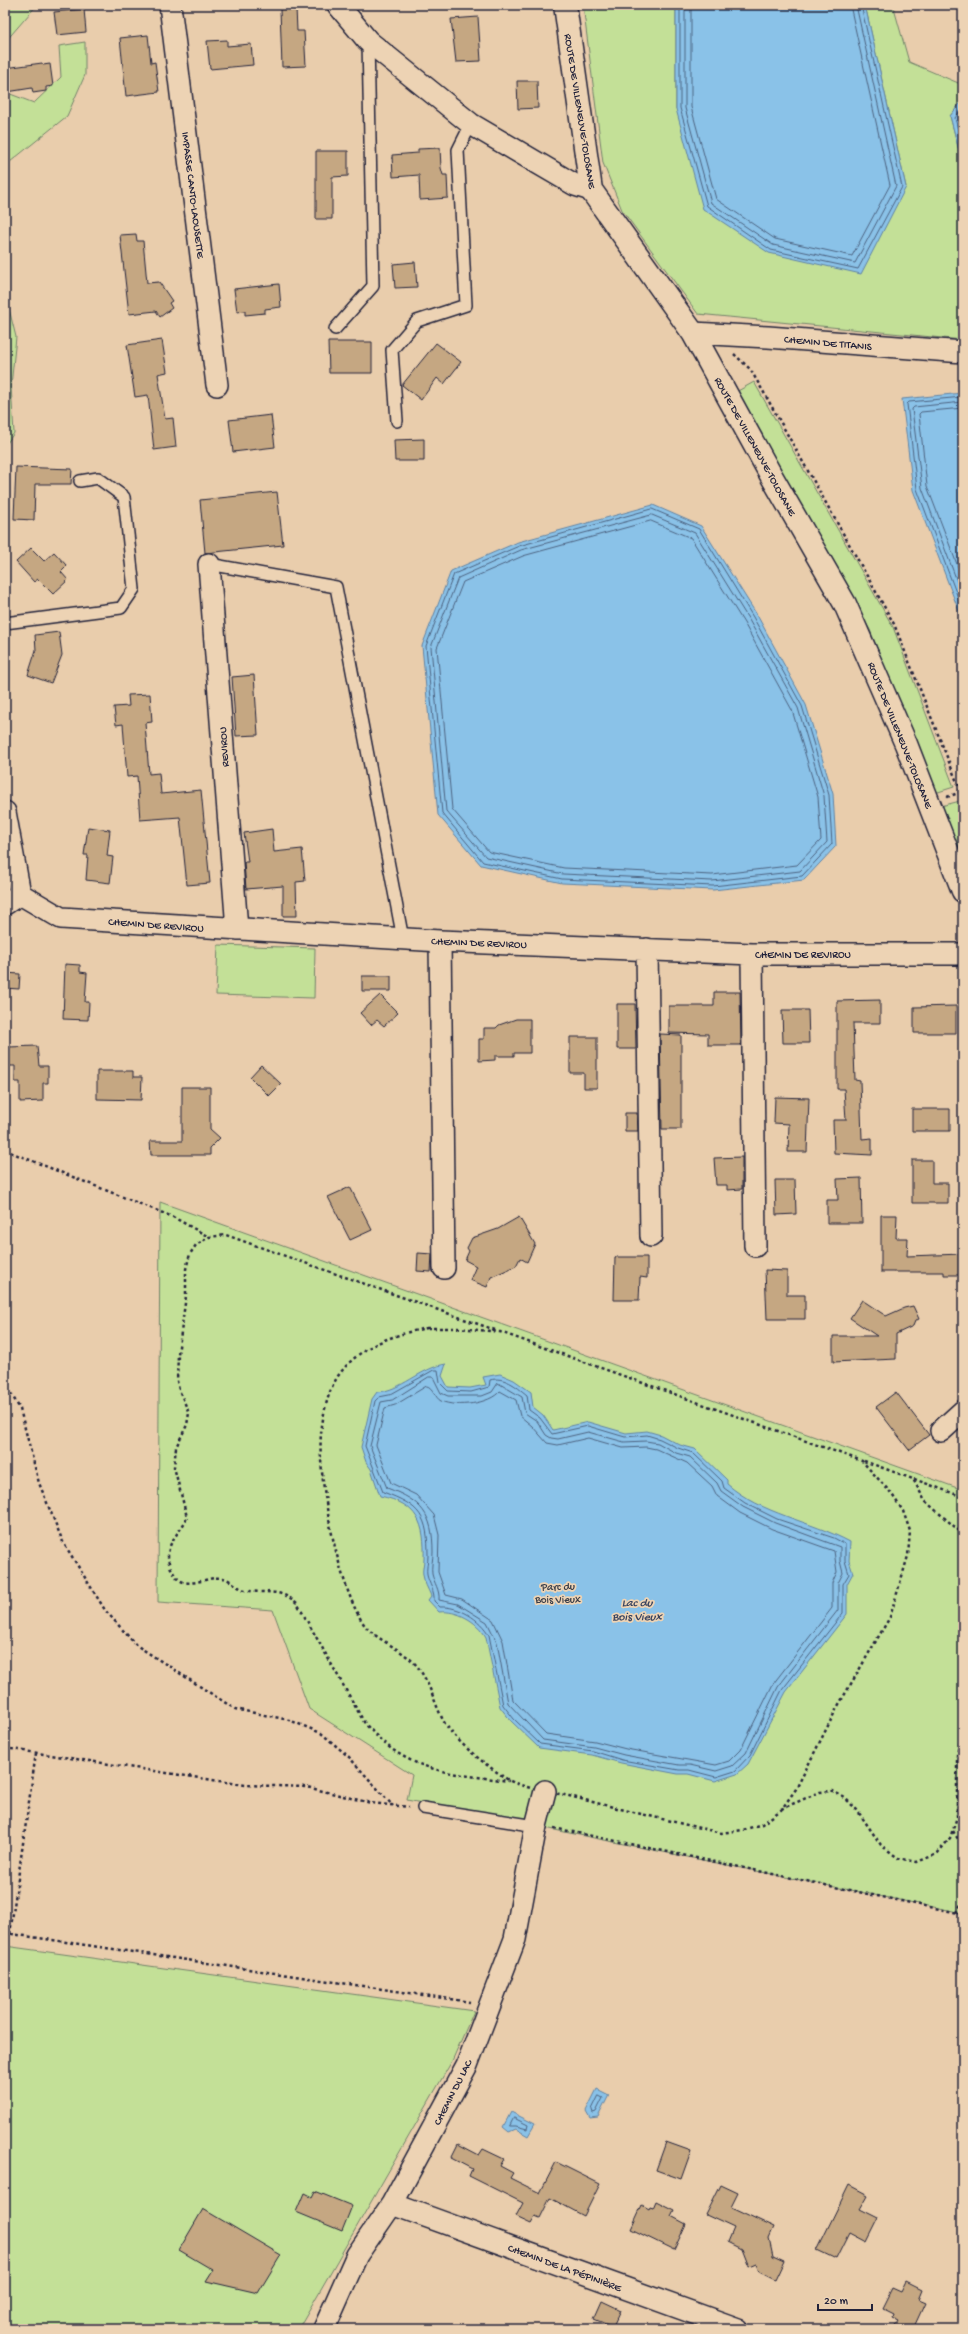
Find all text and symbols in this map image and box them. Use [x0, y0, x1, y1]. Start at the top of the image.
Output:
street label: ROUTE DE VILLENEUVE-TOLOSANE [561, 33, 597, 191]
street label: IMPASSE CANTO-LAOUSETTE [178, 131, 206, 260]
street label: CHEMIN DE TITANIS [783, 334, 873, 354]
street label: ROUTE DE VILLENEUVE-TOLOSANE [711, 376, 798, 519]
street label: ROUTE DE VILLENEUVE-TOLOSANE [864, 661, 934, 812]
street label: REVIROU [218, 726, 232, 767]
street label: CHEMIN DE REVIROU [108, 917, 204, 935]
street label: CHEMIN DE REVIROU [431, 936, 527, 952]
street label: CHEMIN DE REVIROU [755, 950, 851, 962]
park label: Parc du Bois Vieux [534, 1582, 581, 1607]
water label: Lac du Bois Vieux [612, 1597, 664, 1625]
street label: CHEMIN DU LAC [432, 2057, 476, 2128]
street label: CHEMIN DE LA PÉPINIÈRE [506, 2242, 624, 2295]
scale bar [818, 2286, 872, 2312]
text: 20 m [824, 2295, 849, 2309]

